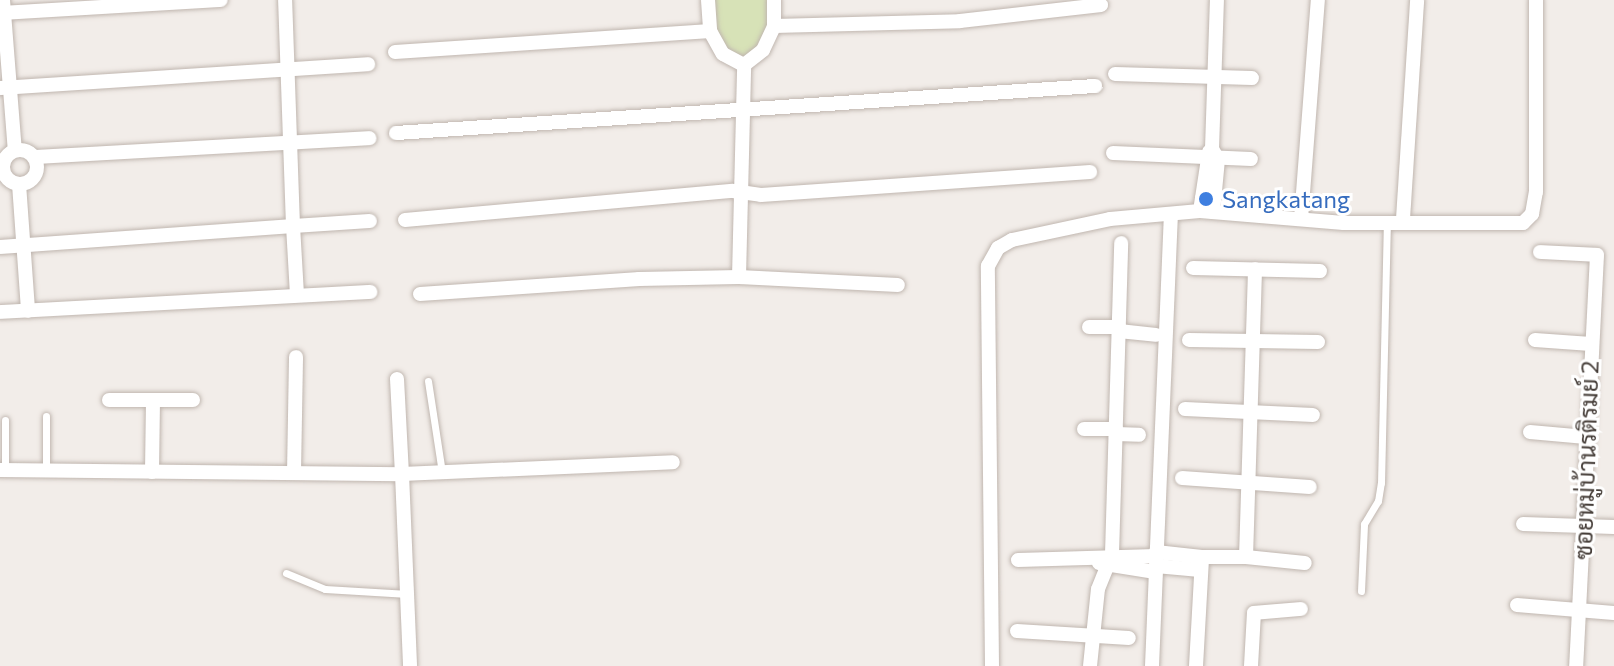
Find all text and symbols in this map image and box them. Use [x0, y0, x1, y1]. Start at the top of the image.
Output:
place label: Sangkatang [1222, 185, 1350, 213]
marker: Sangkatang [1197, 190, 1215, 208]
street label: ซอยหมู่บ้านรติรมย์ 2 [1568, 360, 1604, 560]

